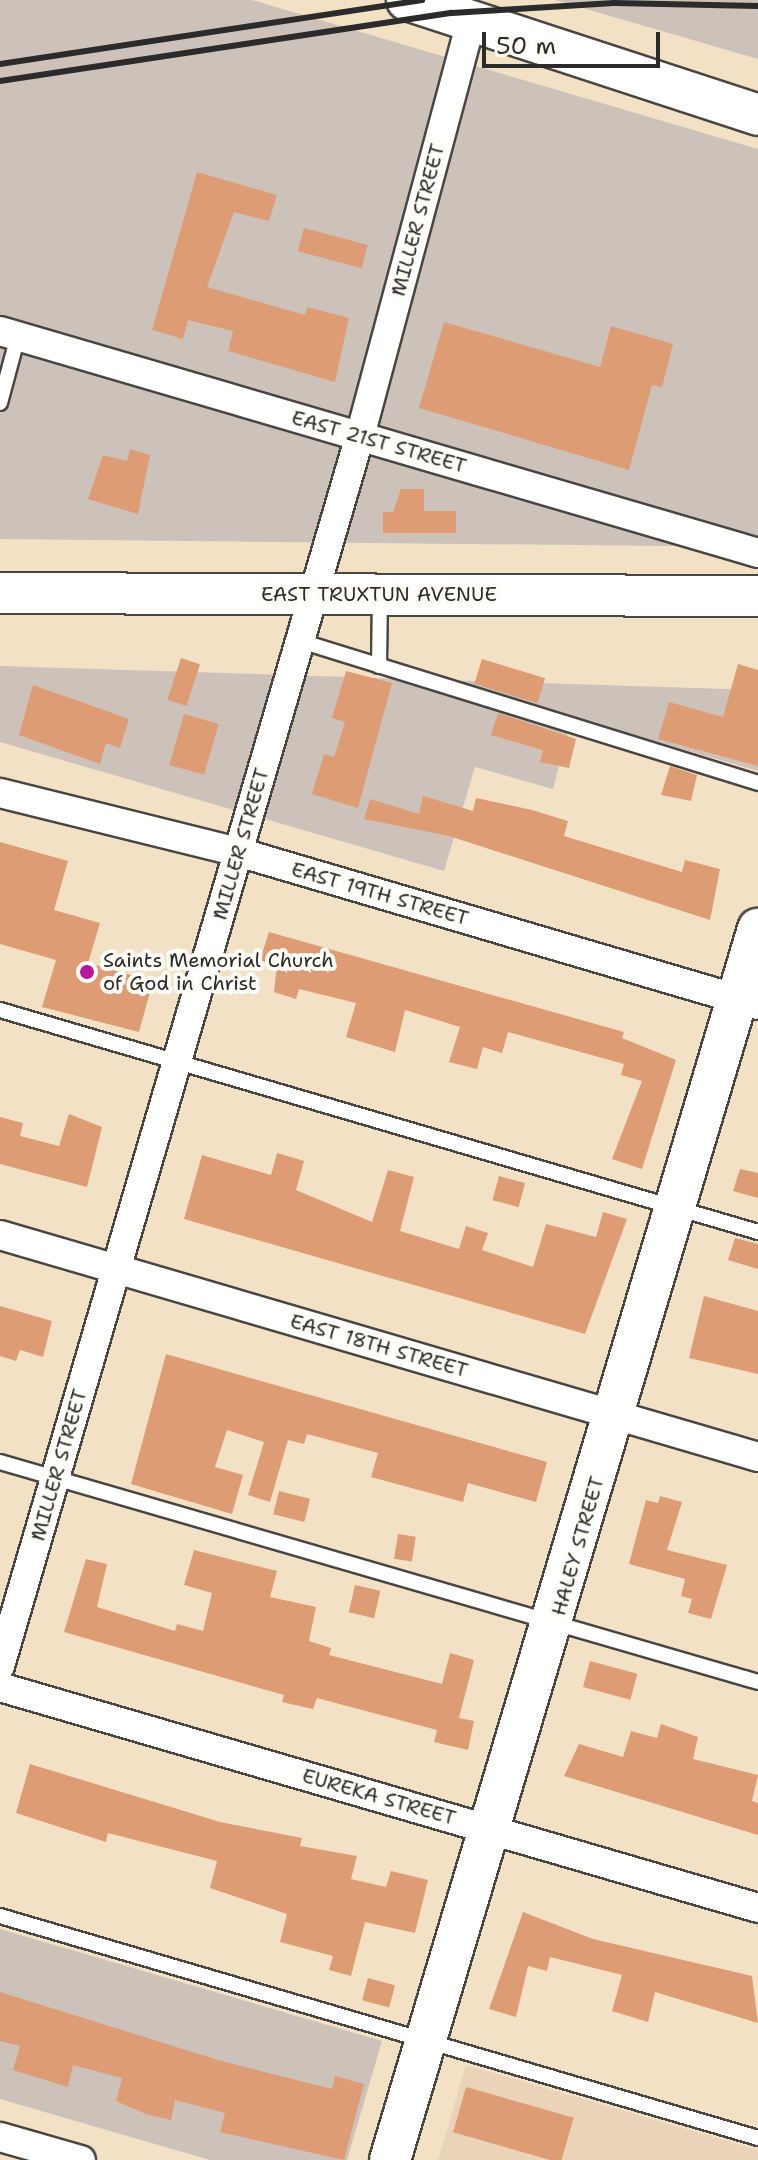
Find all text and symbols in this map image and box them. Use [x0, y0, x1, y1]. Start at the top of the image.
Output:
scale bar [486, 16, 664, 66]
text: 50 m [496, 30, 556, 62]
street label: MILLER STREET [386, 141, 450, 299]
street label: EAST 21ST STREET [289, 406, 469, 478]
street label: EAST TRUXTUN AVENUE [261, 582, 497, 606]
street label: MILLER STREET [208, 765, 274, 923]
street label: EAST 19TH STREET [289, 857, 471, 931]
place label: Saints Memorial Church of God in Christ [103, 948, 334, 995]
marker: Saints Memorial Church of God in Christ [78, 963, 96, 981]
street label: EAST 18TH STREET [287, 1309, 471, 1383]
street label: MILLER STREET [26, 1386, 92, 1544]
street label: HALEY STREET [547, 1474, 609, 1618]
street label: EUREKA STREET [299, 1764, 459, 1830]

